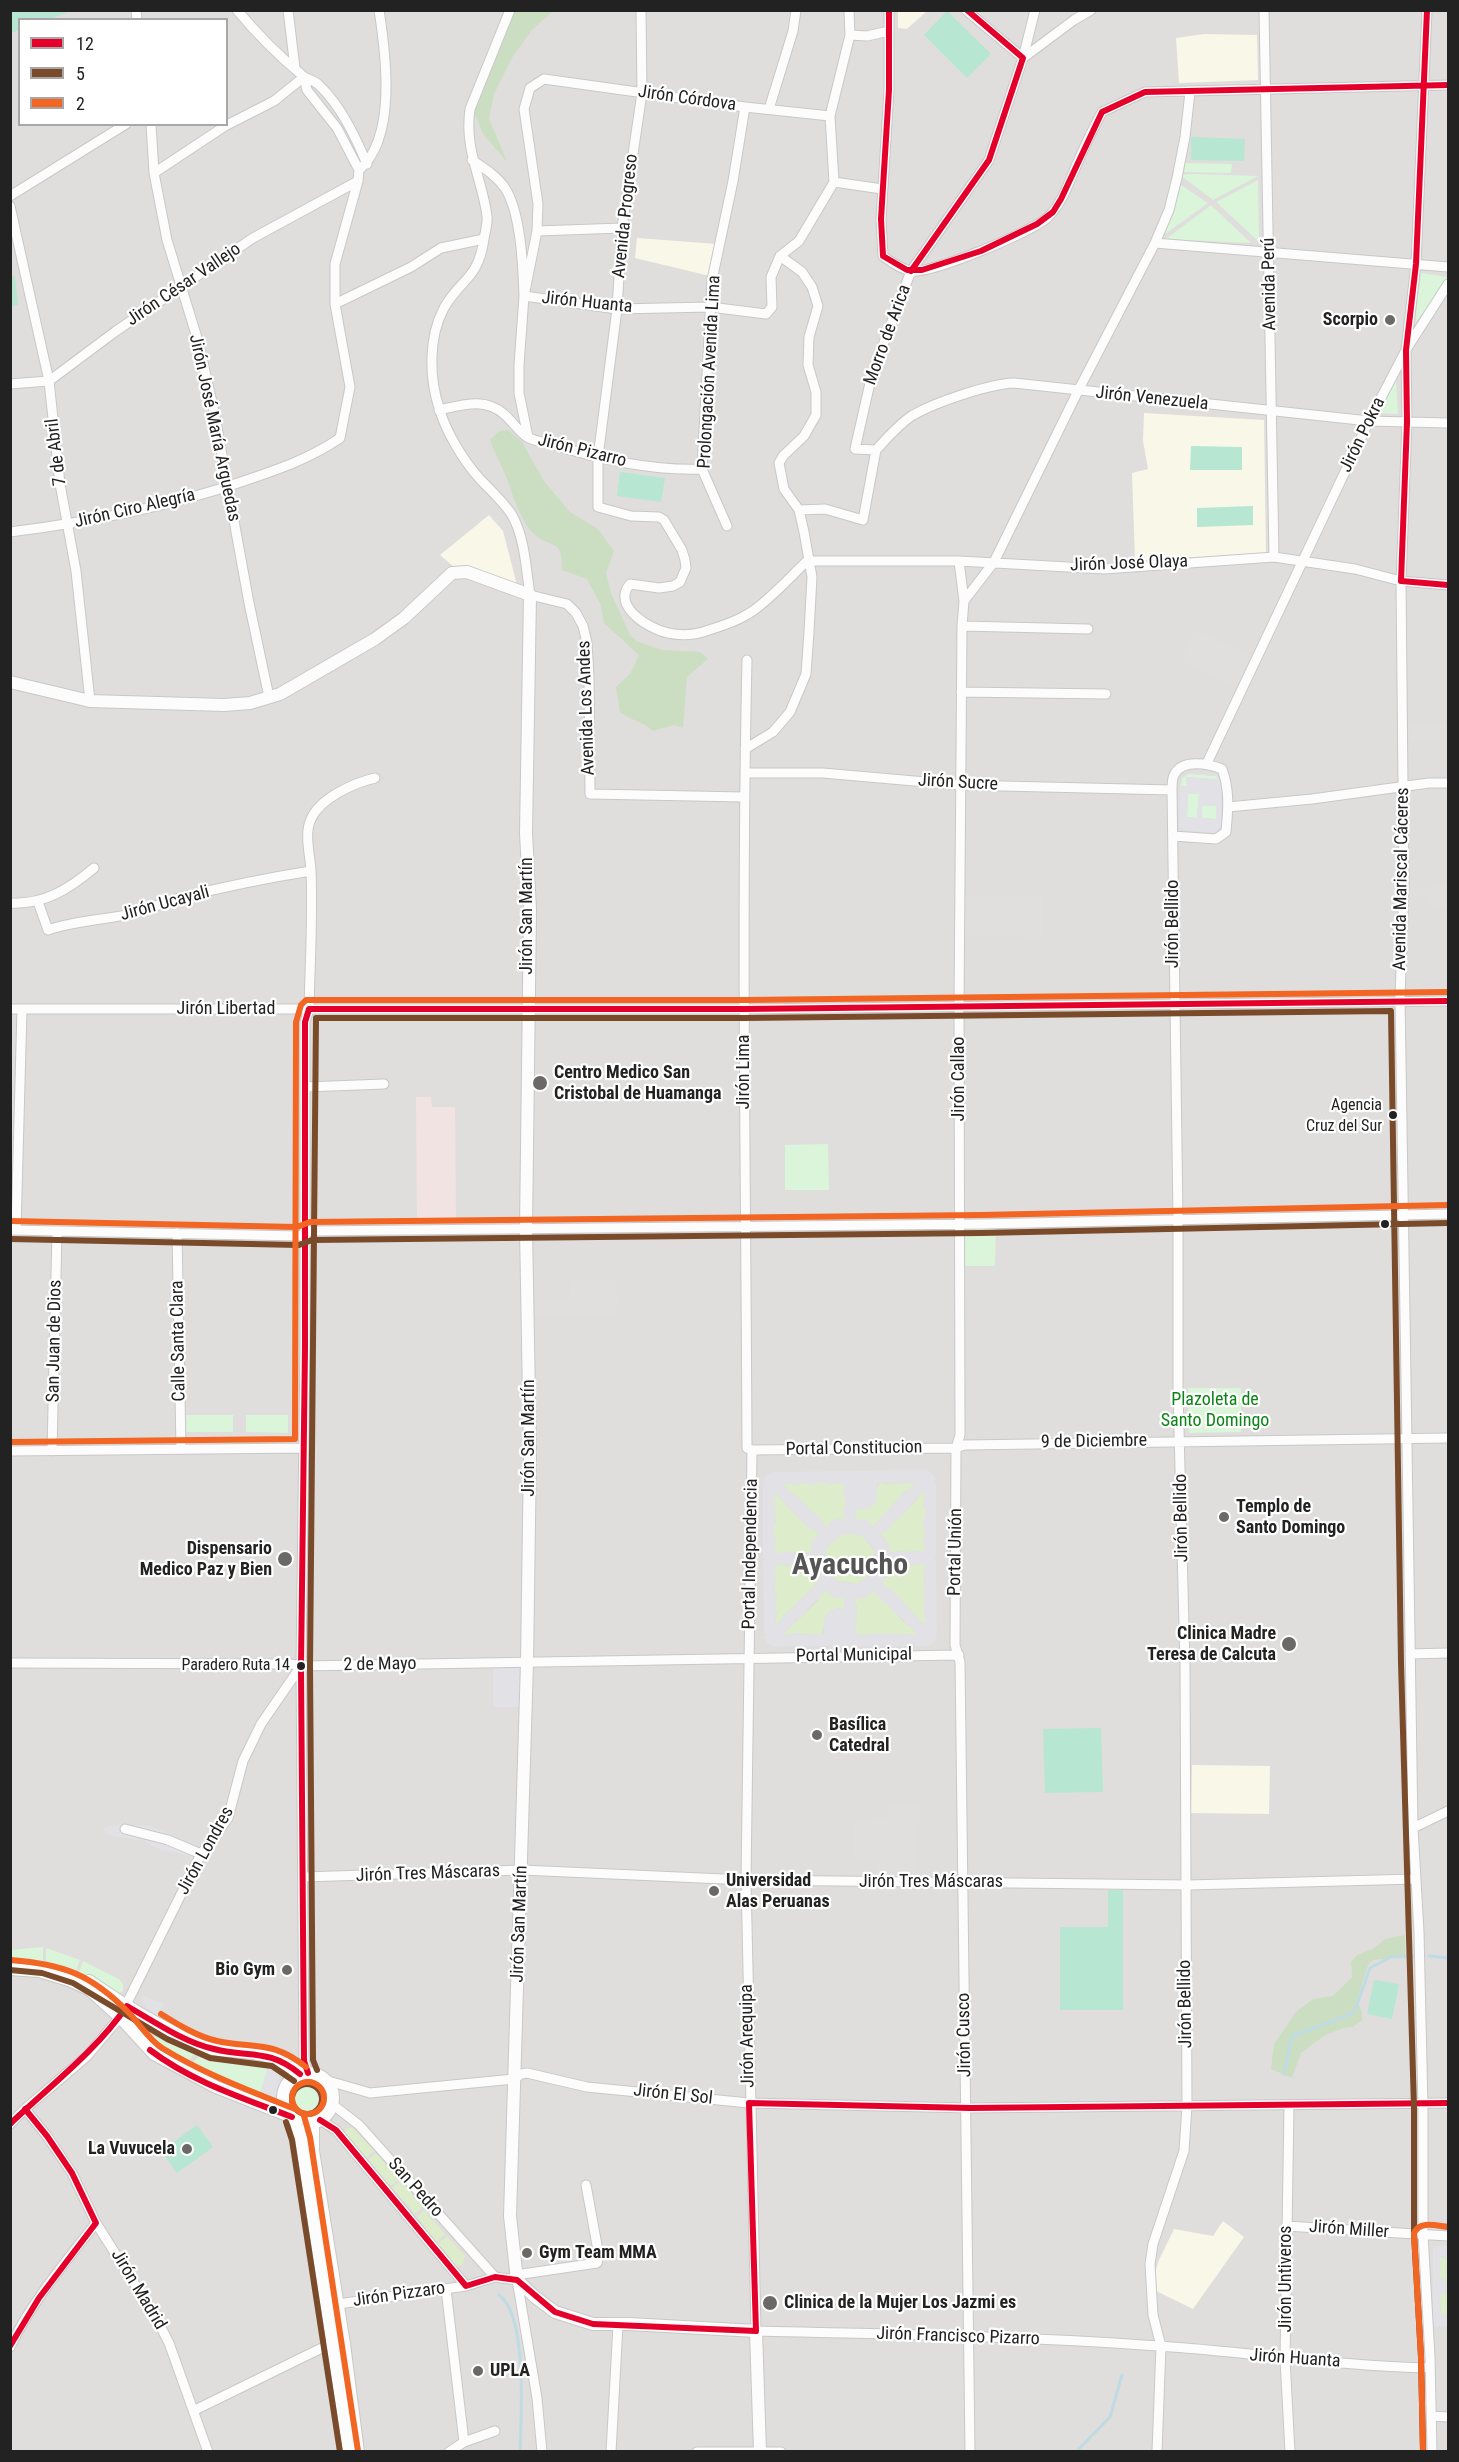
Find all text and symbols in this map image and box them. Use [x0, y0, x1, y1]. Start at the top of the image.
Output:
legend [18, 18, 228, 126]
text: 12 [76, 33, 94, 54]
text: 5 [76, 63, 85, 84]
street label: Jirón Córdova [637, 81, 737, 117]
text: 2 [76, 93, 85, 114]
street label: Avenida Progreso [609, 153, 643, 279]
street label: Avenida Perú [1258, 237, 1282, 331]
street label: Jirón César Vallejo [123, 239, 245, 331]
street label: Prolongación Avenida Lima [694, 275, 726, 469]
street label: Morro de Arica [860, 282, 916, 388]
street label: Jirón Huanta [541, 287, 633, 319]
place label: Scorpio [1323, 309, 1378, 331]
marker: Scorpio [1383, 313, 1397, 327]
street label: Jirón José María Arguedas [184, 332, 244, 524]
street label: Jirón Venezuela [1095, 382, 1209, 416]
street label: Jirón Pokra [1336, 394, 1390, 476]
street label: 7 de Abril [42, 417, 72, 487]
street label: Jirón Pizarro [535, 430, 629, 472]
street label: Jirón Ciro Alegría [73, 485, 197, 533]
street label: Jirón José Olaya [1070, 551, 1188, 577]
street label: Avenida Los Andes [574, 640, 600, 776]
street label: Jirón Sucre [917, 770, 999, 796]
street label: Avenida Mariscal Cáceres [1390, 787, 1414, 971]
street label: Jirón San Martín [516, 857, 538, 975]
street label: Jirón Bellido [1162, 880, 1184, 968]
street label: Jirón Ucayali [118, 882, 212, 926]
street label: Jirón Libertad [177, 998, 275, 1020]
street label: Jirón Lima [733, 1035, 755, 1109]
street label: Jirón Callao [948, 1037, 970, 1121]
place label: Centro Medico San Cristobal de Huamanga [554, 1062, 722, 1104]
marker: Centro Medico San Cristobal de Huamanga [531, 1074, 549, 1092]
place label: Agencia Cruz del Sur [1306, 1096, 1382, 1134]
marker: Agencia Cruz del Sur [1387, 1109, 1399, 1121]
unlabelled marker [1379, 1218, 1391, 1230]
street label: San Juan de Dios [43, 1279, 67, 1403]
street label: Calle Santa Clara [167, 1280, 191, 1402]
street label: Jirón San Martín [518, 1379, 540, 1497]
park label: Plazoleta de Santo Domingo [1161, 1389, 1269, 1432]
street label: 9 de Diciembre [1041, 1430, 1147, 1454]
street label: Portal Constitucion [785, 1437, 923, 1461]
street label: Jirón Bellido [1170, 1473, 1194, 1563]
street label: Portal Independencia [739, 1478, 763, 1630]
place label: Templo de Santo Domingo [1236, 1496, 1345, 1538]
street label: Portal Unión [944, 1508, 968, 1596]
marker: Templo de Santo Domingo [1217, 1510, 1231, 1524]
place label: Dispensario Medico Paz y Bien [140, 1538, 272, 1580]
district label: Ayacucho [792, 1548, 908, 1584]
marker: Dispensario Medico Paz y Bien [276, 1550, 294, 1568]
place label: Clinica Madre Teresa de Calcuta [1147, 1623, 1276, 1666]
marker: Clinica Madre Teresa de Calcuta [1280, 1635, 1298, 1653]
street label: Portal Municipal [796, 1644, 912, 1668]
street label: 2 de Mayo [343, 1654, 417, 1676]
place label: Paradero Ruta 14 [181, 1656, 290, 1676]
marker: Paradero Ruta 14 [295, 1660, 307, 1672]
place label: Basílica Catedral [829, 1714, 890, 1756]
marker: Basílica Catedral [810, 1728, 824, 1742]
street label: Jirón Londres [173, 1803, 239, 1899]
street label: Jirón Tres Máscaras [356, 1861, 500, 1887]
street label: Jirón San Martín [507, 1865, 533, 1983]
place label: Universidad Alas Peruanas [726, 1870, 830, 1912]
street label: Jirón Tres Máscaras [859, 1871, 1003, 1893]
marker: Universidad Alas Peruanas [707, 1884, 721, 1898]
place label: Bio Gym [215, 1959, 275, 1981]
street label: Jirón Bellido [1174, 1959, 1198, 2049]
marker: Bio Gym [280, 1963, 294, 1977]
street label: Jirón Arequipa [736, 1984, 760, 2088]
street label: Jirón Cusco [953, 1993, 977, 2077]
street label: Jirón El Sol [632, 2080, 714, 2110]
unlabelled marker [267, 2104, 279, 2116]
place label: La Vuvucela [88, 2138, 175, 2160]
marker: La Vuvucela [180, 2142, 194, 2156]
street label: San Pedro [383, 2154, 447, 2222]
street label: Jirón Miller [1308, 2216, 1390, 2244]
street label: Jirón Untiveros [1275, 2226, 1297, 2332]
place label: Gym Team MMA [539, 2242, 657, 2264]
street label: Jirón Madrid [106, 2246, 170, 2334]
marker: Gym Team MMA [520, 2246, 534, 2260]
street label: Jirón Pizzaro [351, 2278, 447, 2312]
place label: Clinica de la Mujer Los Jazmi es [784, 2292, 1016, 2314]
marker: Clinica de la Mujer Los Jazmi es [761, 2294, 779, 2312]
street label: Jirón Francisco Pizarro [876, 2323, 1040, 2351]
street label: Jirón Huanta [1249, 2345, 1341, 2373]
place label: UPLA [490, 2360, 530, 2382]
marker: UPLA [471, 2364, 485, 2378]

